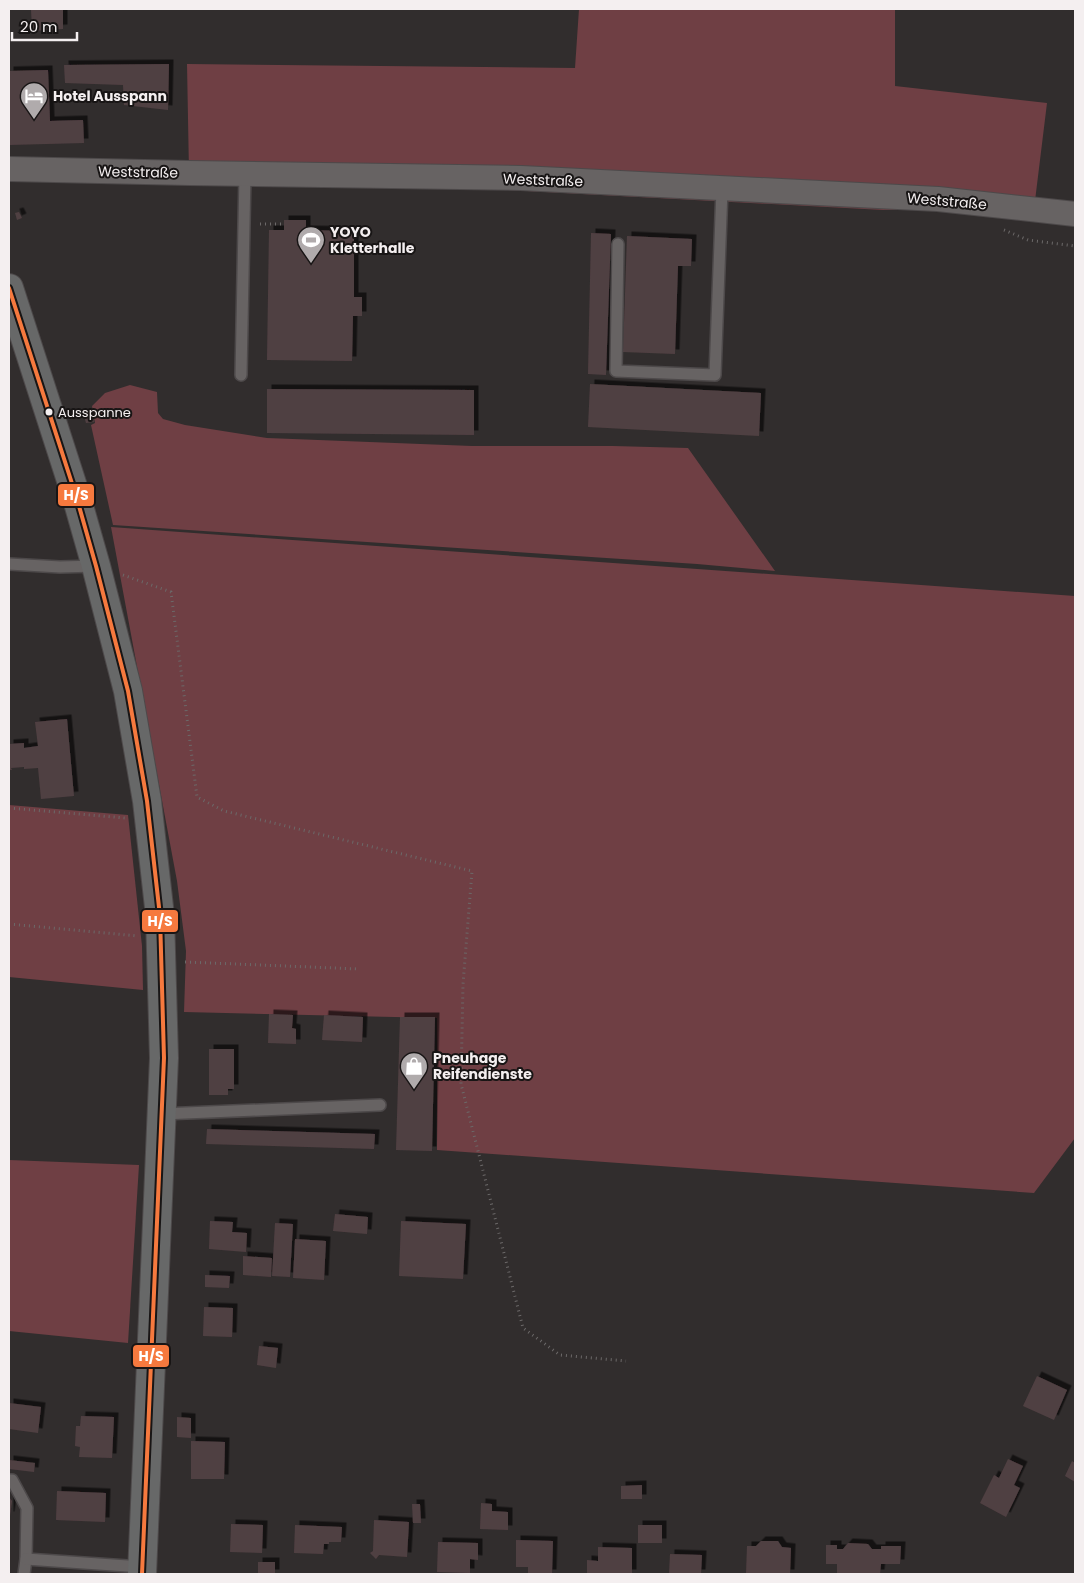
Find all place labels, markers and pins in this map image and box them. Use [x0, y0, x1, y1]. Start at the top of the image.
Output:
hotel icon: Hotel Ausspann [19, 81, 49, 120]
place label: Hotel Ausspann [53, 86, 167, 106]
place label: YOYO Kletterhalle [330, 222, 415, 258]
sports icon: YOYO Kletterhalle [296, 225, 326, 264]
place label: Ausspanne [58, 403, 131, 422]
marker: Ausspanne [44, 407, 54, 417]
place label: Pneuhage Reifendienste [433, 1048, 532, 1084]
shop icon: Pneuhage Reifendienste [399, 1051, 429, 1090]

